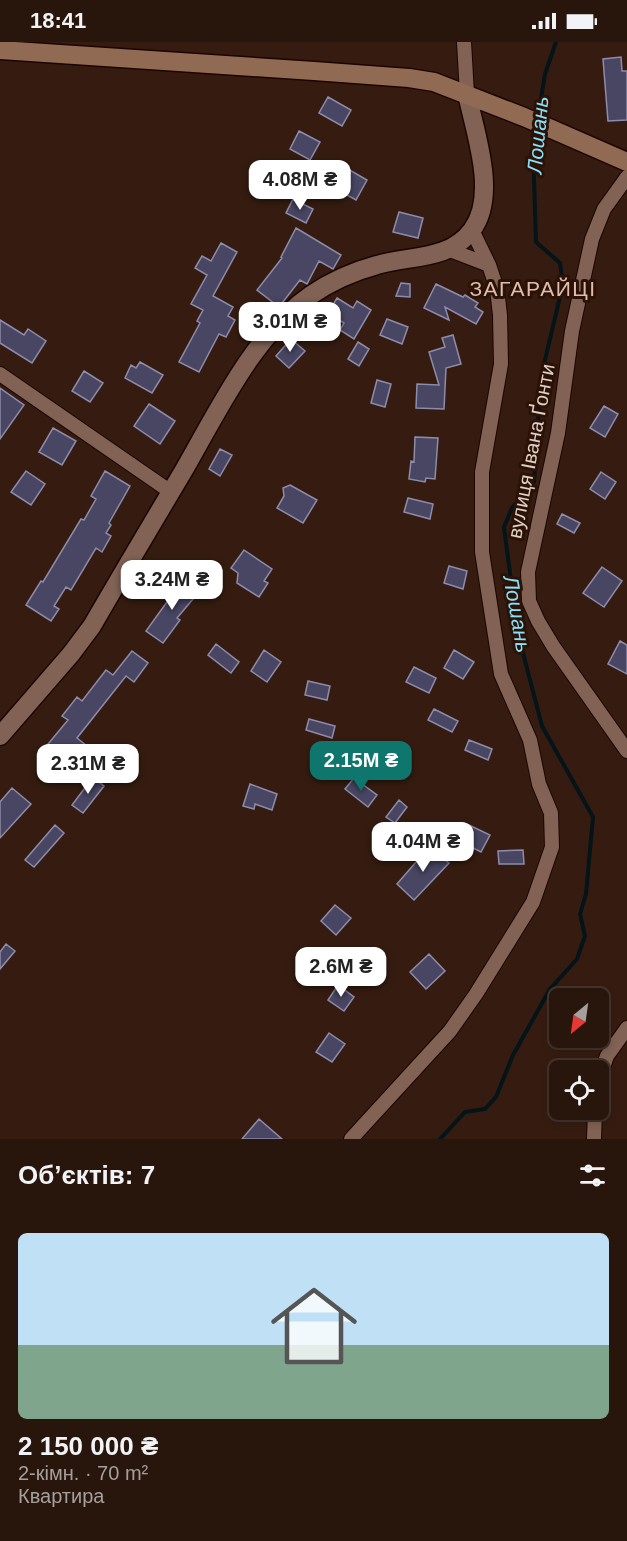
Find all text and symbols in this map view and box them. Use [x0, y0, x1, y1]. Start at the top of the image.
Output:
text: 18:41 [30, 8, 86, 33]
water label: Лошань [522, 95, 552, 177]
pin: 4.08M ₴ [245, 160, 355, 211]
text: 4.08M ₴ [263, 168, 337, 190]
district label: ЗАГАРАЙЦІ [469, 277, 597, 300]
pin: 3.01M ₴ [235, 302, 345, 353]
text: 3.01M ₴ [253, 310, 327, 332]
street label: вулиця Івана Ґонти [503, 362, 559, 540]
pin: 3.24M ₴ [117, 560, 227, 611]
text: 3.24M ₴ [135, 568, 209, 590]
water label: Лошань [499, 572, 536, 654]
pin: 2.15M ₴ [306, 741, 416, 792]
pin: 2.31M ₴ [33, 744, 143, 795]
text: 2.15M ₴ [324, 749, 398, 771]
text: 2.31M ₴ [51, 752, 125, 774]
pin: 4.04M ₴ [368, 822, 478, 873]
text: 4.04M ₴ [386, 830, 460, 852]
pin: 2.6M ₴ [292, 947, 390, 998]
text: 2.6M ₴ [309, 955, 373, 977]
north arrow [549, 988, 609, 1048]
map controls [549, 988, 609, 1120]
button: locate [549, 1060, 609, 1120]
icon: filters [576, 1159, 609, 1192]
text: Об’єктів: 7 [18, 1160, 155, 1190]
icon: home [260, 1272, 368, 1380]
text: 2 150 000 ₴ [18, 1431, 158, 1461]
text: 2-кімн. · 70 m² [18, 1462, 148, 1484]
text: Квартира [18, 1485, 104, 1507]

